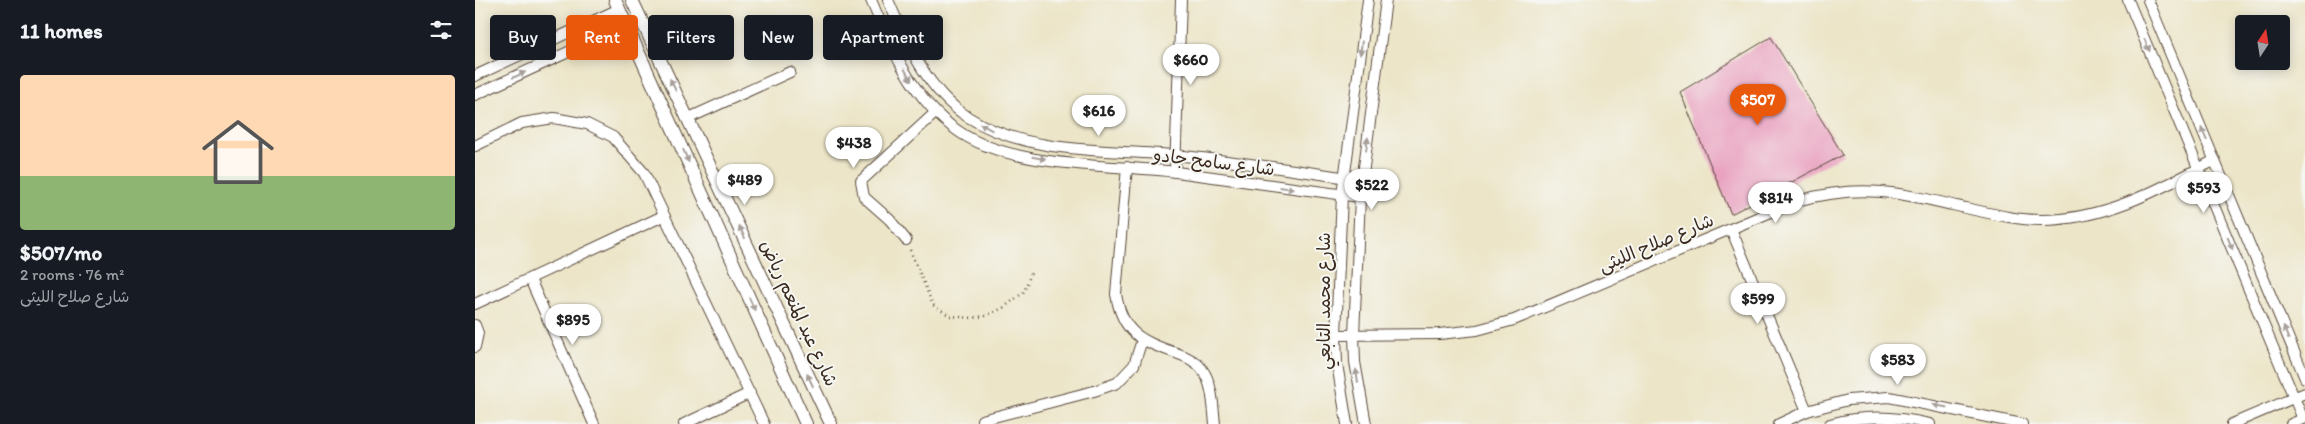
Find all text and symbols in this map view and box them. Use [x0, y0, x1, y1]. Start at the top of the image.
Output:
chip: Buy [490, 15, 556, 60]
chip: Rent [566, 15, 638, 60]
chip: Filters [648, 15, 734, 60]
chip: New [744, 15, 813, 60]
chip: Apartment [823, 15, 943, 60]
north arrow [2235, 15, 2290, 70]
map controls [2235, 15, 2290, 70]
icon: filters [427, 16, 455, 44]
text: 11 homes [20, 18, 103, 43]
one-way arrow [2143, 38, 2151, 52]
one-way arrow [1357, 41, 1365, 57]
pin: $660 [1161, 44, 1221, 86]
text: $660 [1174, 50, 1208, 69]
one-way arrow [903, 69, 912, 82]
one-way arrow [512, 71, 526, 79]
one-way arrow [669, 78, 677, 92]
pin: $507 [1728, 84, 1788, 126]
text: $507 [1741, 90, 1775, 109]
pin: $616 [1069, 94, 1129, 137]
text: $616 [1083, 101, 1115, 120]
icon: home [193, 107, 283, 197]
one-way arrow [978, 123, 993, 131]
pin: $438 [824, 126, 884, 169]
one-way arrow [2200, 127, 2208, 141]
text: $438 [836, 133, 872, 152]
one-way arrow [1363, 136, 1371, 152]
street label: شارع سامح جادو [1150, 143, 1276, 181]
one-way arrow [682, 149, 690, 163]
one-way arrow [1032, 155, 1048, 163]
pin: $489 [715, 164, 775, 206]
pin: $522 [1342, 168, 1402, 211]
text: $489 [728, 170, 762, 189]
pin: $593 [2174, 172, 2234, 214]
text: $522 [1355, 175, 1389, 194]
text: $593 [2187, 178, 2221, 197]
pin: $814 [1746, 182, 1806, 224]
one-way arrow [1280, 184, 1296, 192]
text: $814 [1759, 188, 1793, 207]
street label: شارع صلاح الليثى [1595, 209, 1717, 278]
one-way arrow [738, 225, 746, 240]
street label: شارع محمد التابعي [1313, 232, 1340, 370]
street label: شارع عبد المنعم رياض [753, 236, 843, 391]
one-way arrow [2226, 236, 2234, 250]
text: $507/mo [20, 240, 102, 265]
text: 2 rooms · 76 m² [20, 265, 124, 284]
pin: $599 [1728, 282, 1788, 325]
text: شارع صلاح الليثى [20, 287, 129, 306]
text: $599 [1741, 289, 1775, 308]
one-way arrow [749, 297, 757, 311]
pin: $895 [543, 304, 603, 346]
text: $895 [556, 310, 590, 329]
one-way arrow [2282, 326, 2290, 340]
pin: $583 [1868, 344, 1928, 386]
text: $583 [1881, 350, 1915, 369]
one-way arrow [1353, 368, 1361, 384]
one-way arrow [806, 373, 814, 387]
one-way arrow [1932, 402, 1948, 410]

